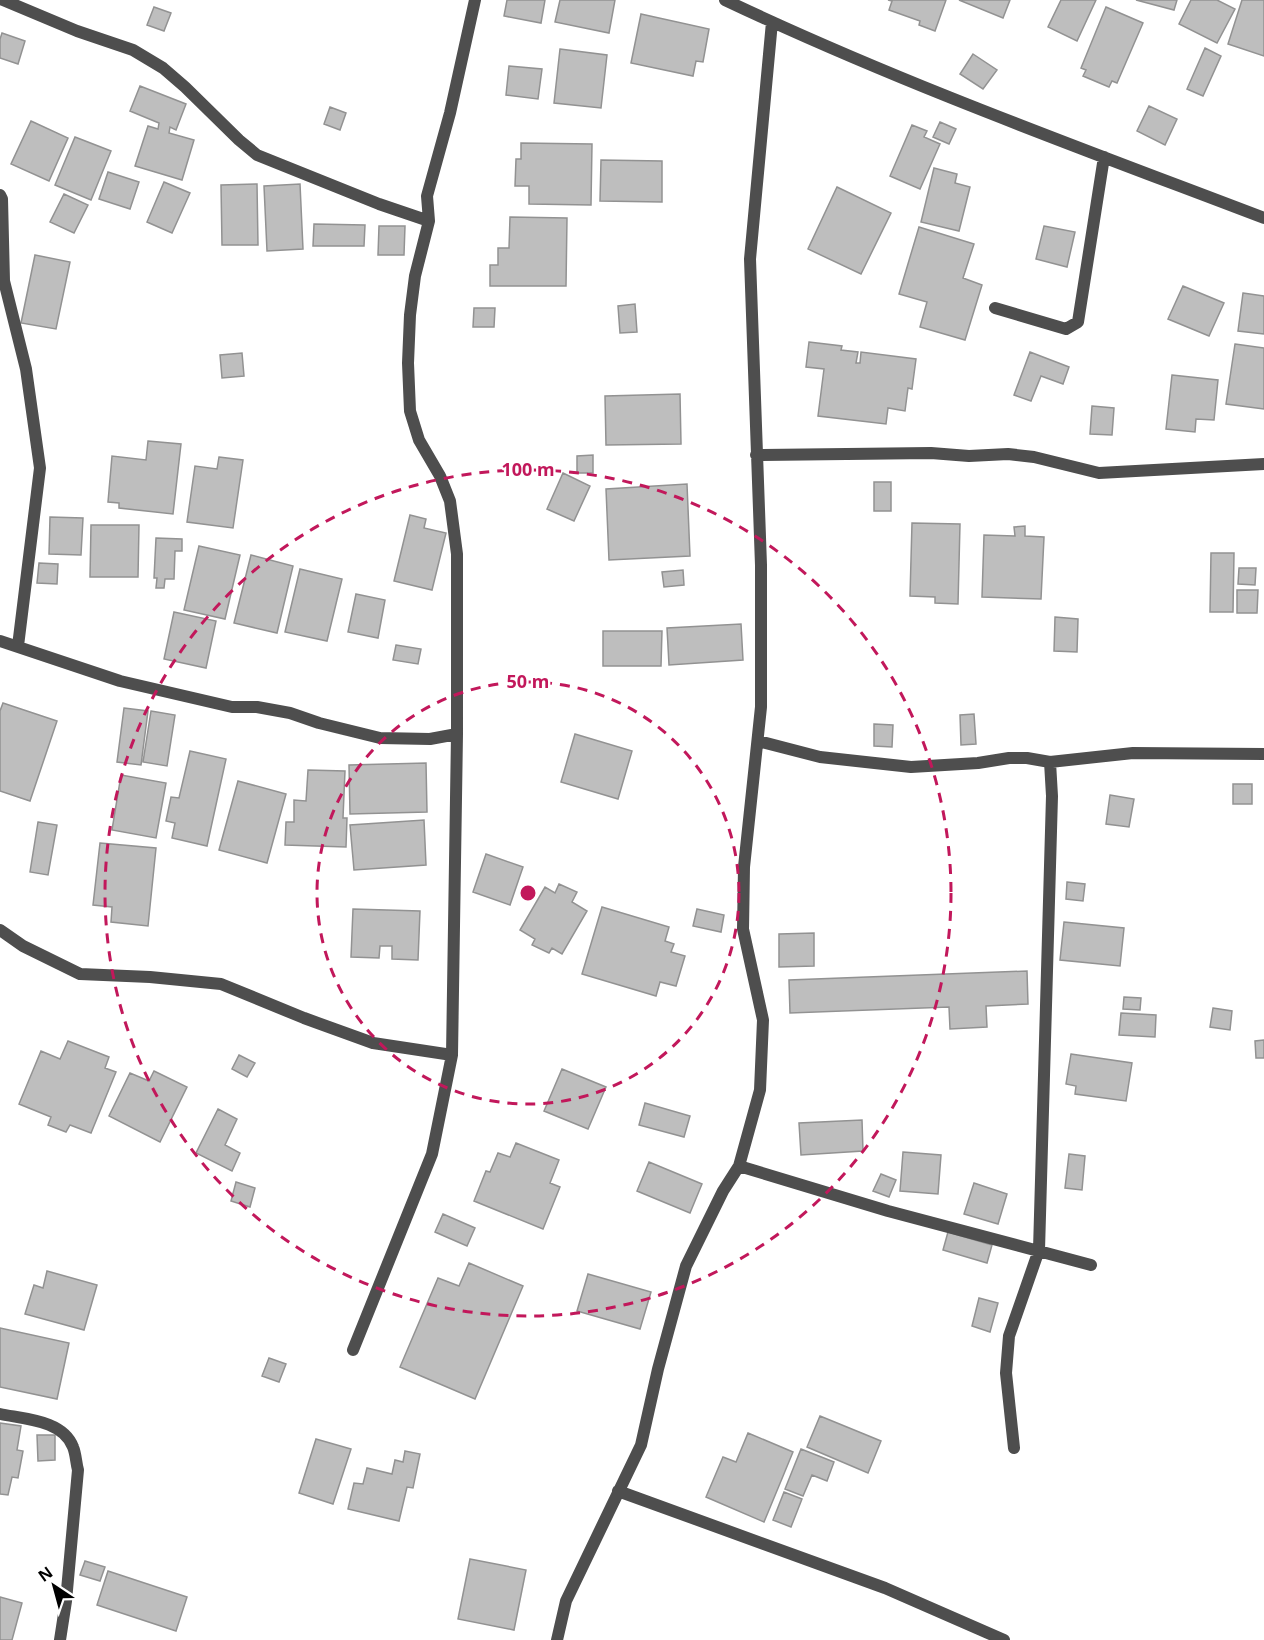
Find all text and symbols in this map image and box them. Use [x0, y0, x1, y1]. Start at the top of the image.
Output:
text: 100 m [501, 457, 555, 481]
text: 50 m [507, 669, 549, 693]
centre of rings [518, 883, 538, 903]
north arrow [24, 1556, 84, 1616]
text: N [33, 1561, 57, 1587]

